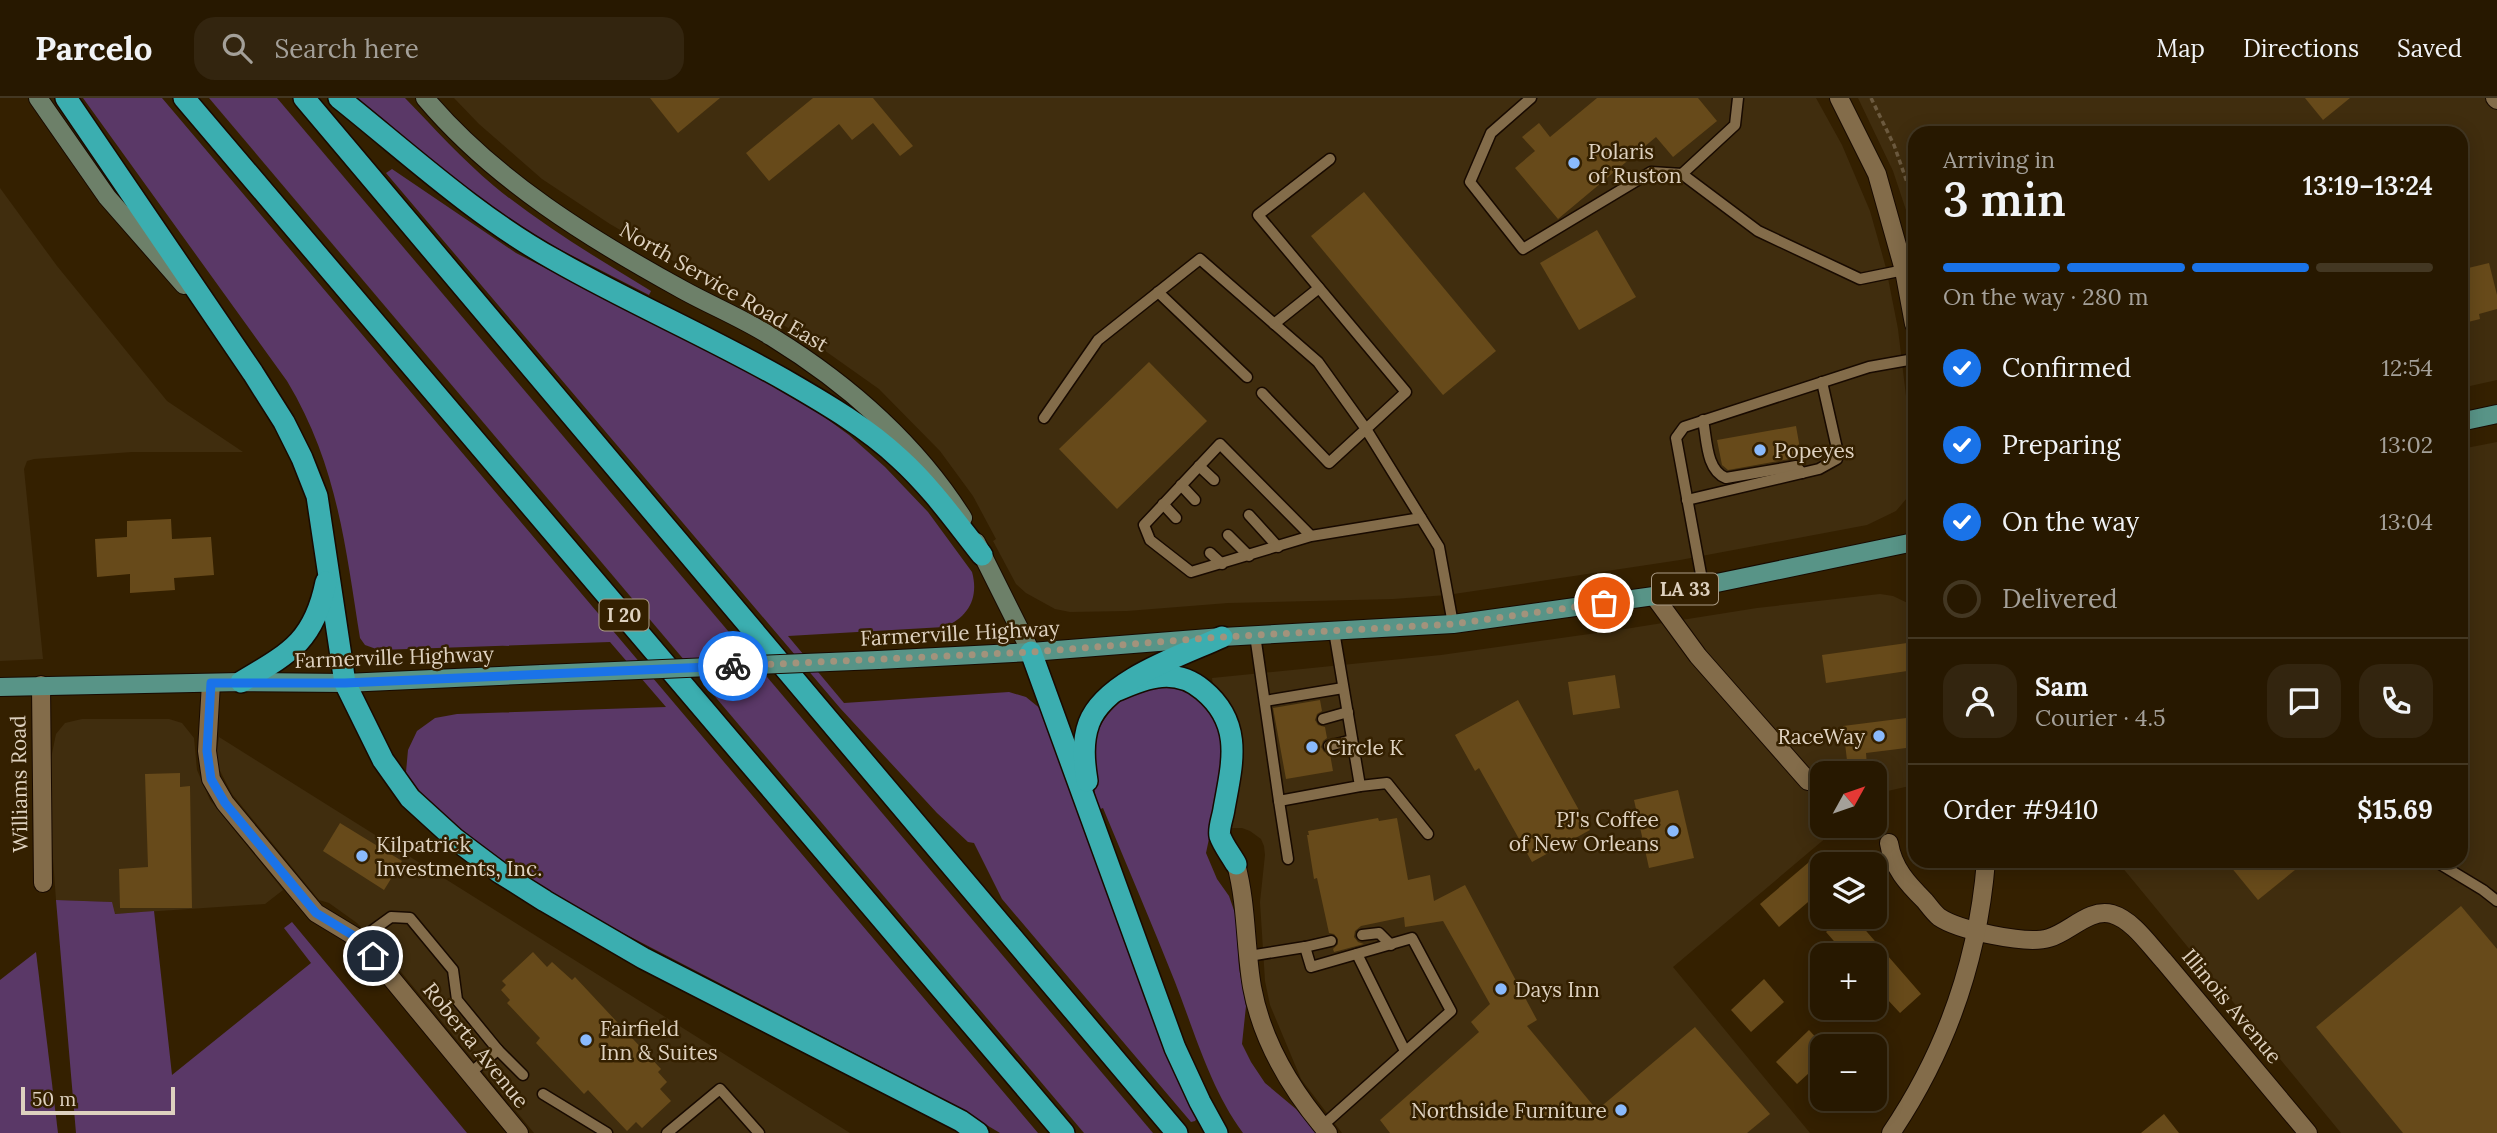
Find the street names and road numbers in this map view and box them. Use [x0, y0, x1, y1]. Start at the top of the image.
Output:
street label: North Service Road East [615, 216, 834, 358]
road number: LA 33 [1652, 574, 1718, 604]
road number: I 20 [600, 600, 648, 630]
street label: Farmerville Highway [859, 614, 1061, 652]
street label: Farmerville Highway [294, 640, 494, 674]
street label: Williams Road [4, 715, 34, 853]
street label: Illinois Avenue [2176, 943, 2288, 1069]
street label: Roberta Avenue [417, 977, 535, 1113]

